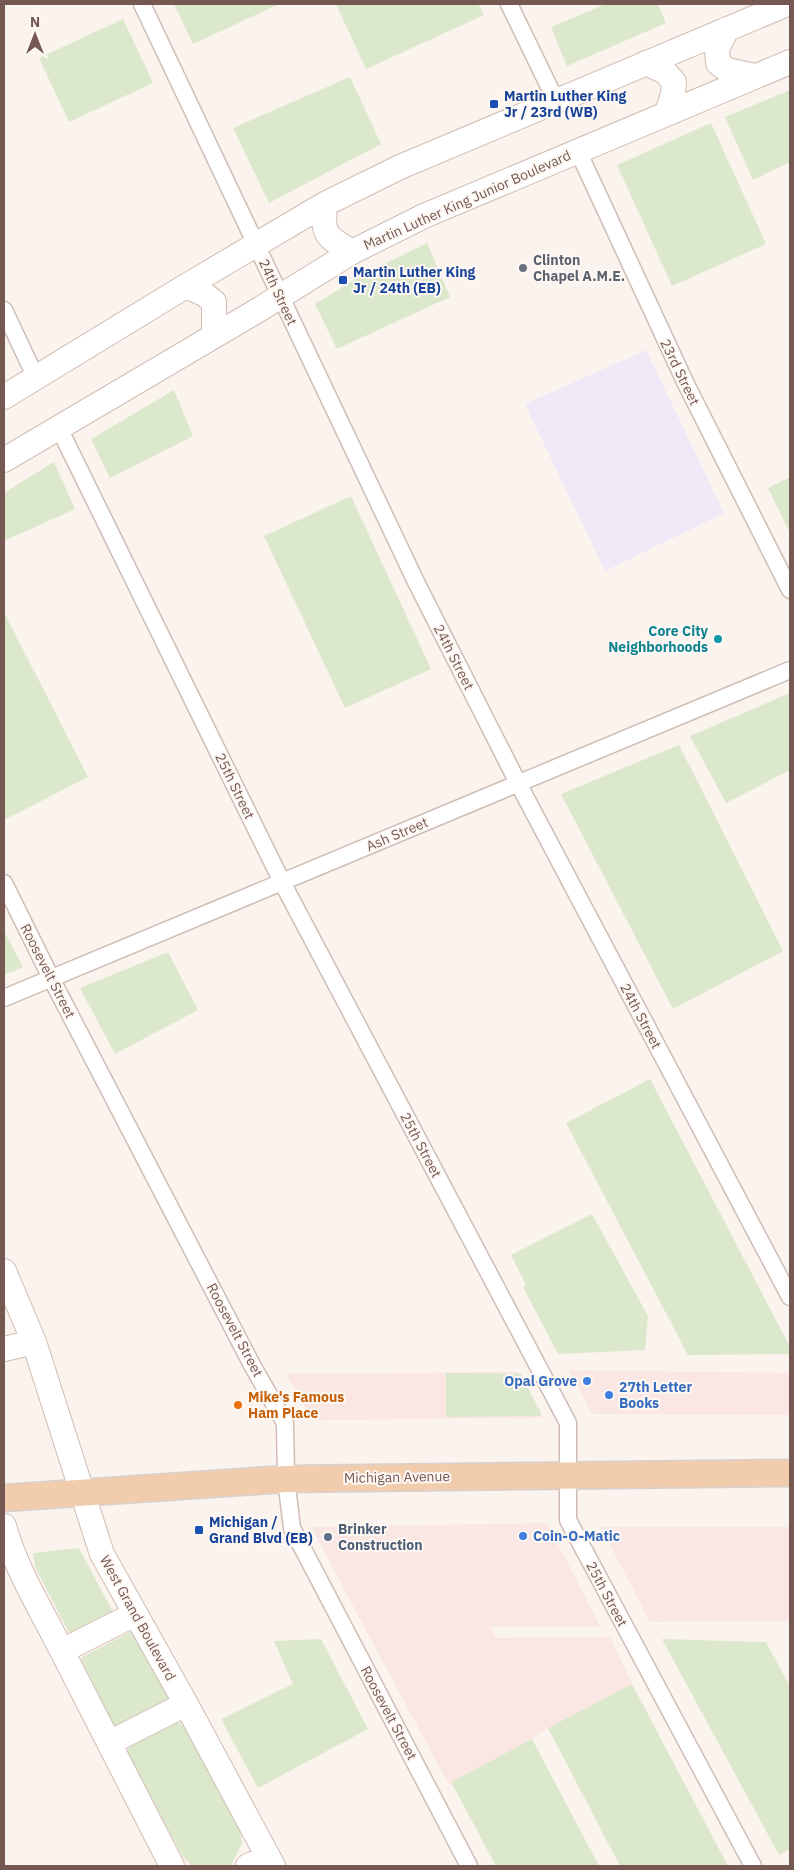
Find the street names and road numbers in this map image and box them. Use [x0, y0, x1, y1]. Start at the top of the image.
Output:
street label: Martin Luther King Junior Boulevard [361, 146, 573, 254]
street label: 24th Street [255, 256, 301, 328]
street label: 23rd Street [656, 336, 704, 408]
street label: 24th Street [430, 621, 478, 693]
street label: 25th Street [211, 750, 259, 822]
street label: Ash Street [363, 813, 431, 855]
street label: Roosevelt Street [16, 921, 80, 1021]
street label: 24th Street [616, 980, 666, 1052]
street label: 25th Street [396, 1109, 446, 1181]
street label: Roosevelt Street [203, 1280, 267, 1380]
street label: Michigan Avenue [344, 1467, 451, 1487]
street label: West Grand Boulevard [96, 1552, 180, 1684]
street label: 25th Street [582, 1558, 632, 1630]
street label: Roosevelt Street [357, 1663, 421, 1763]

